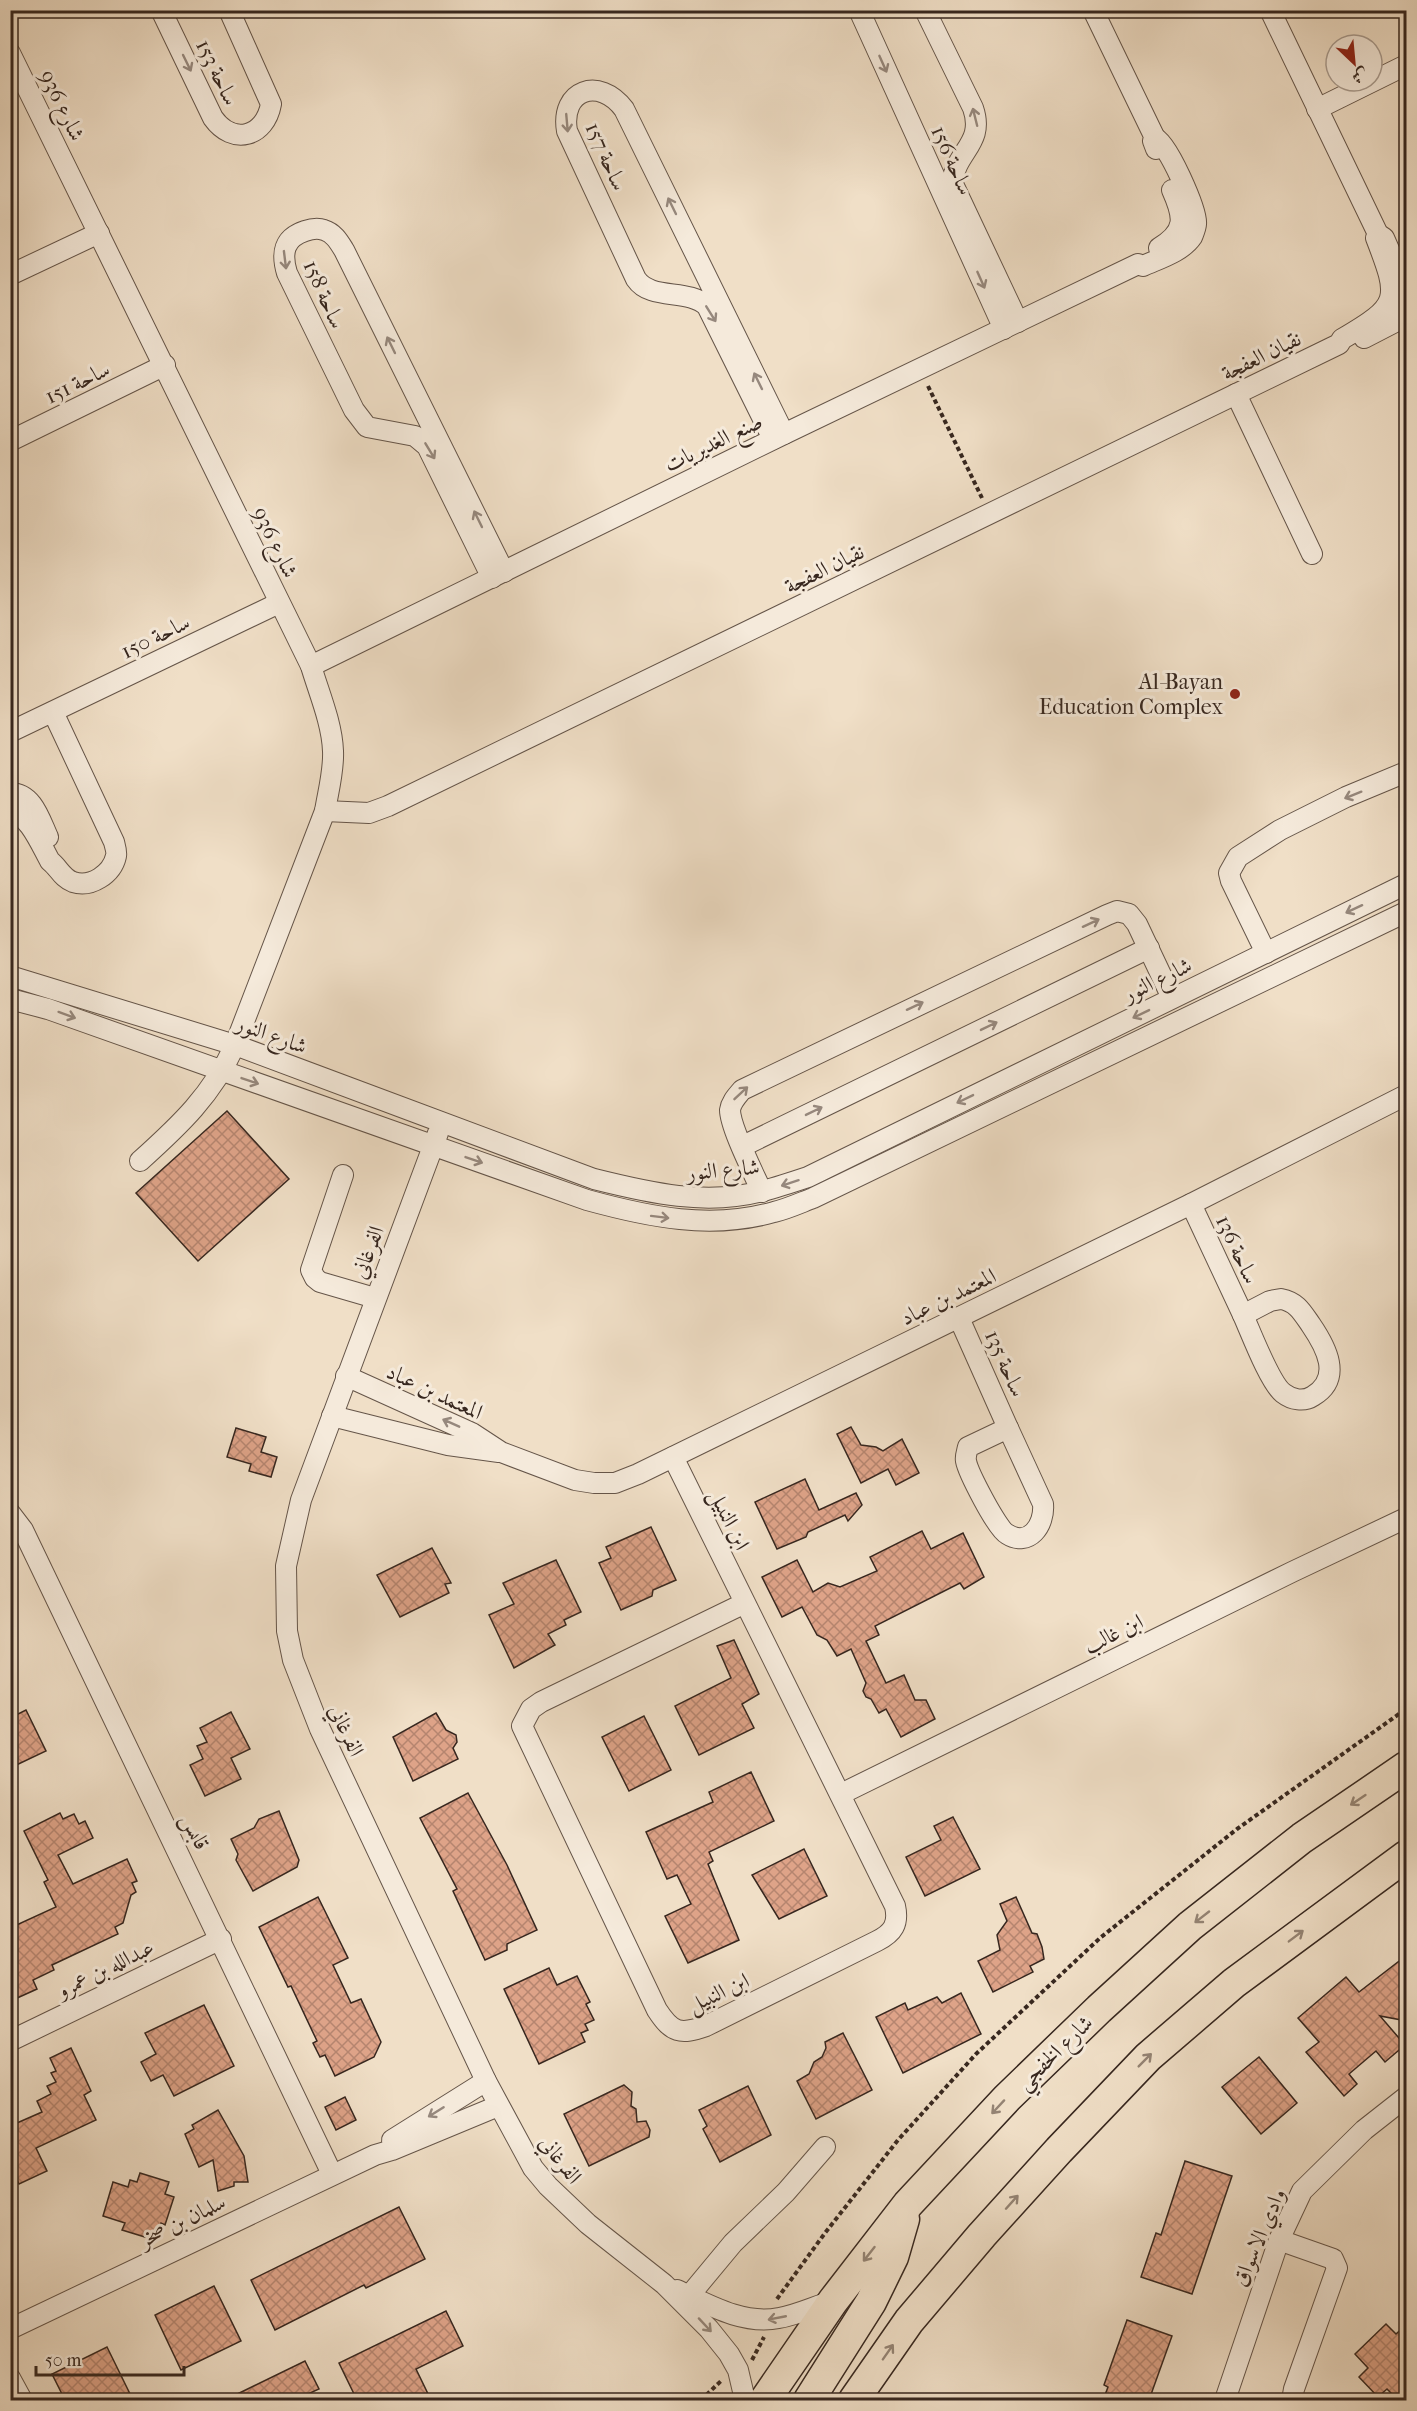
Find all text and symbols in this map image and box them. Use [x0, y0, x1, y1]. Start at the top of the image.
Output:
north arrow [1324, 33, 1384, 93]
street label: ساحة 153 [190, 35, 244, 110]
one-way arrow [181, 54, 193, 72]
one-way arrow [878, 54, 890, 72]
text: ش [1349, 64, 1372, 88]
street label: شارع 936 [29, 66, 90, 147]
one-way arrow [969, 108, 980, 127]
one-way arrow [562, 113, 573, 133]
street label: ساحة 157 [580, 118, 633, 194]
street label: ساحة 156 [925, 122, 979, 199]
one-way arrow [666, 198, 677, 216]
one-way arrow [280, 250, 291, 270]
street label: ساحة 158 [298, 256, 351, 333]
one-way arrow [976, 270, 988, 288]
one-way arrow [706, 305, 718, 322]
street label: نقيان العفجة [1217, 326, 1305, 386]
one-way arrow [385, 336, 397, 354]
street label: ساحة 151 [41, 356, 114, 410]
one-way arrow [752, 373, 764, 391]
street label: صنع الغديريات [660, 408, 769, 483]
one-way arrow [424, 442, 436, 459]
street label: شارع 936 [242, 503, 303, 584]
one-way arrow [472, 511, 484, 529]
street label: نقيان العفجة [780, 539, 868, 599]
street label: ساحة 150 [117, 609, 194, 665]
place label: Al-Bayan Education Complex [1039, 669, 1224, 720]
marker: Al-Bayan Education Complex [1228, 687, 1242, 701]
one-way arrow [1344, 790, 1362, 801]
one-way arrow [1345, 904, 1363, 916]
one-way arrow [1081, 916, 1099, 928]
street label: شارع النور [1117, 952, 1198, 1013]
one-way arrow [905, 1000, 923, 1012]
one-way arrow [1132, 1008, 1150, 1020]
street label: شارع النور [229, 1010, 311, 1064]
one-way arrow [57, 1011, 75, 1022]
one-way arrow [980, 1019, 998, 1031]
one-way arrow [240, 1076, 259, 1087]
one-way arrow [733, 1086, 748, 1100]
one-way arrow [957, 1093, 975, 1105]
one-way arrow [805, 1105, 823, 1117]
street label: شارع النور [683, 1154, 761, 1191]
one-way arrow [464, 1155, 483, 1166]
one-way arrow [781, 1178, 800, 1189]
street label: ساحة 136 [1210, 1211, 1264, 1288]
one-way arrow [649, 1212, 669, 1223]
street label: الفرغاني [346, 1222, 394, 1284]
street label: المعتمد بن عباد [896, 1263, 1001, 1331]
street label: ساحة 135 [979, 1326, 1031, 1401]
street label: المعتمد بن عباد [382, 1358, 487, 1425]
one-way arrow [442, 1417, 460, 1428]
street label: ابن النبيل [701, 1485, 755, 1555]
street label: ابن غالب [1080, 1608, 1148, 1660]
street label: الفرغاني [318, 1700, 369, 1763]
one-way arrow [1350, 1794, 1367, 1806]
street label: قابس [173, 1809, 215, 1855]
one-way arrow [1194, 1910, 1210, 1923]
one-way arrow [1287, 1930, 1303, 1942]
street label: عبدالله بن عمرو [51, 1934, 159, 2005]
street label: ابن النبيل [684, 1967, 754, 2020]
street label: شارع الخفجي [1011, 2010, 1103, 2101]
one-way arrow [1138, 2053, 1153, 2067]
one-way arrow [991, 2100, 1005, 2115]
one-way arrow [428, 2106, 445, 2118]
street label: الفرغاني [529, 2130, 587, 2192]
street label: وادي الاسواق [1227, 2185, 1295, 2292]
street label: سلمان بن صخر [133, 2189, 230, 2255]
one-way arrow [1005, 2195, 1019, 2210]
one-way arrow [863, 2245, 876, 2261]
one-way arrow [767, 2313, 787, 2324]
one-way arrow [698, 2318, 712, 2333]
scale bar [36, 2339, 184, 2377]
one-way arrow [882, 2345, 894, 2361]
text: 50 m [45, 2350, 82, 2371]

